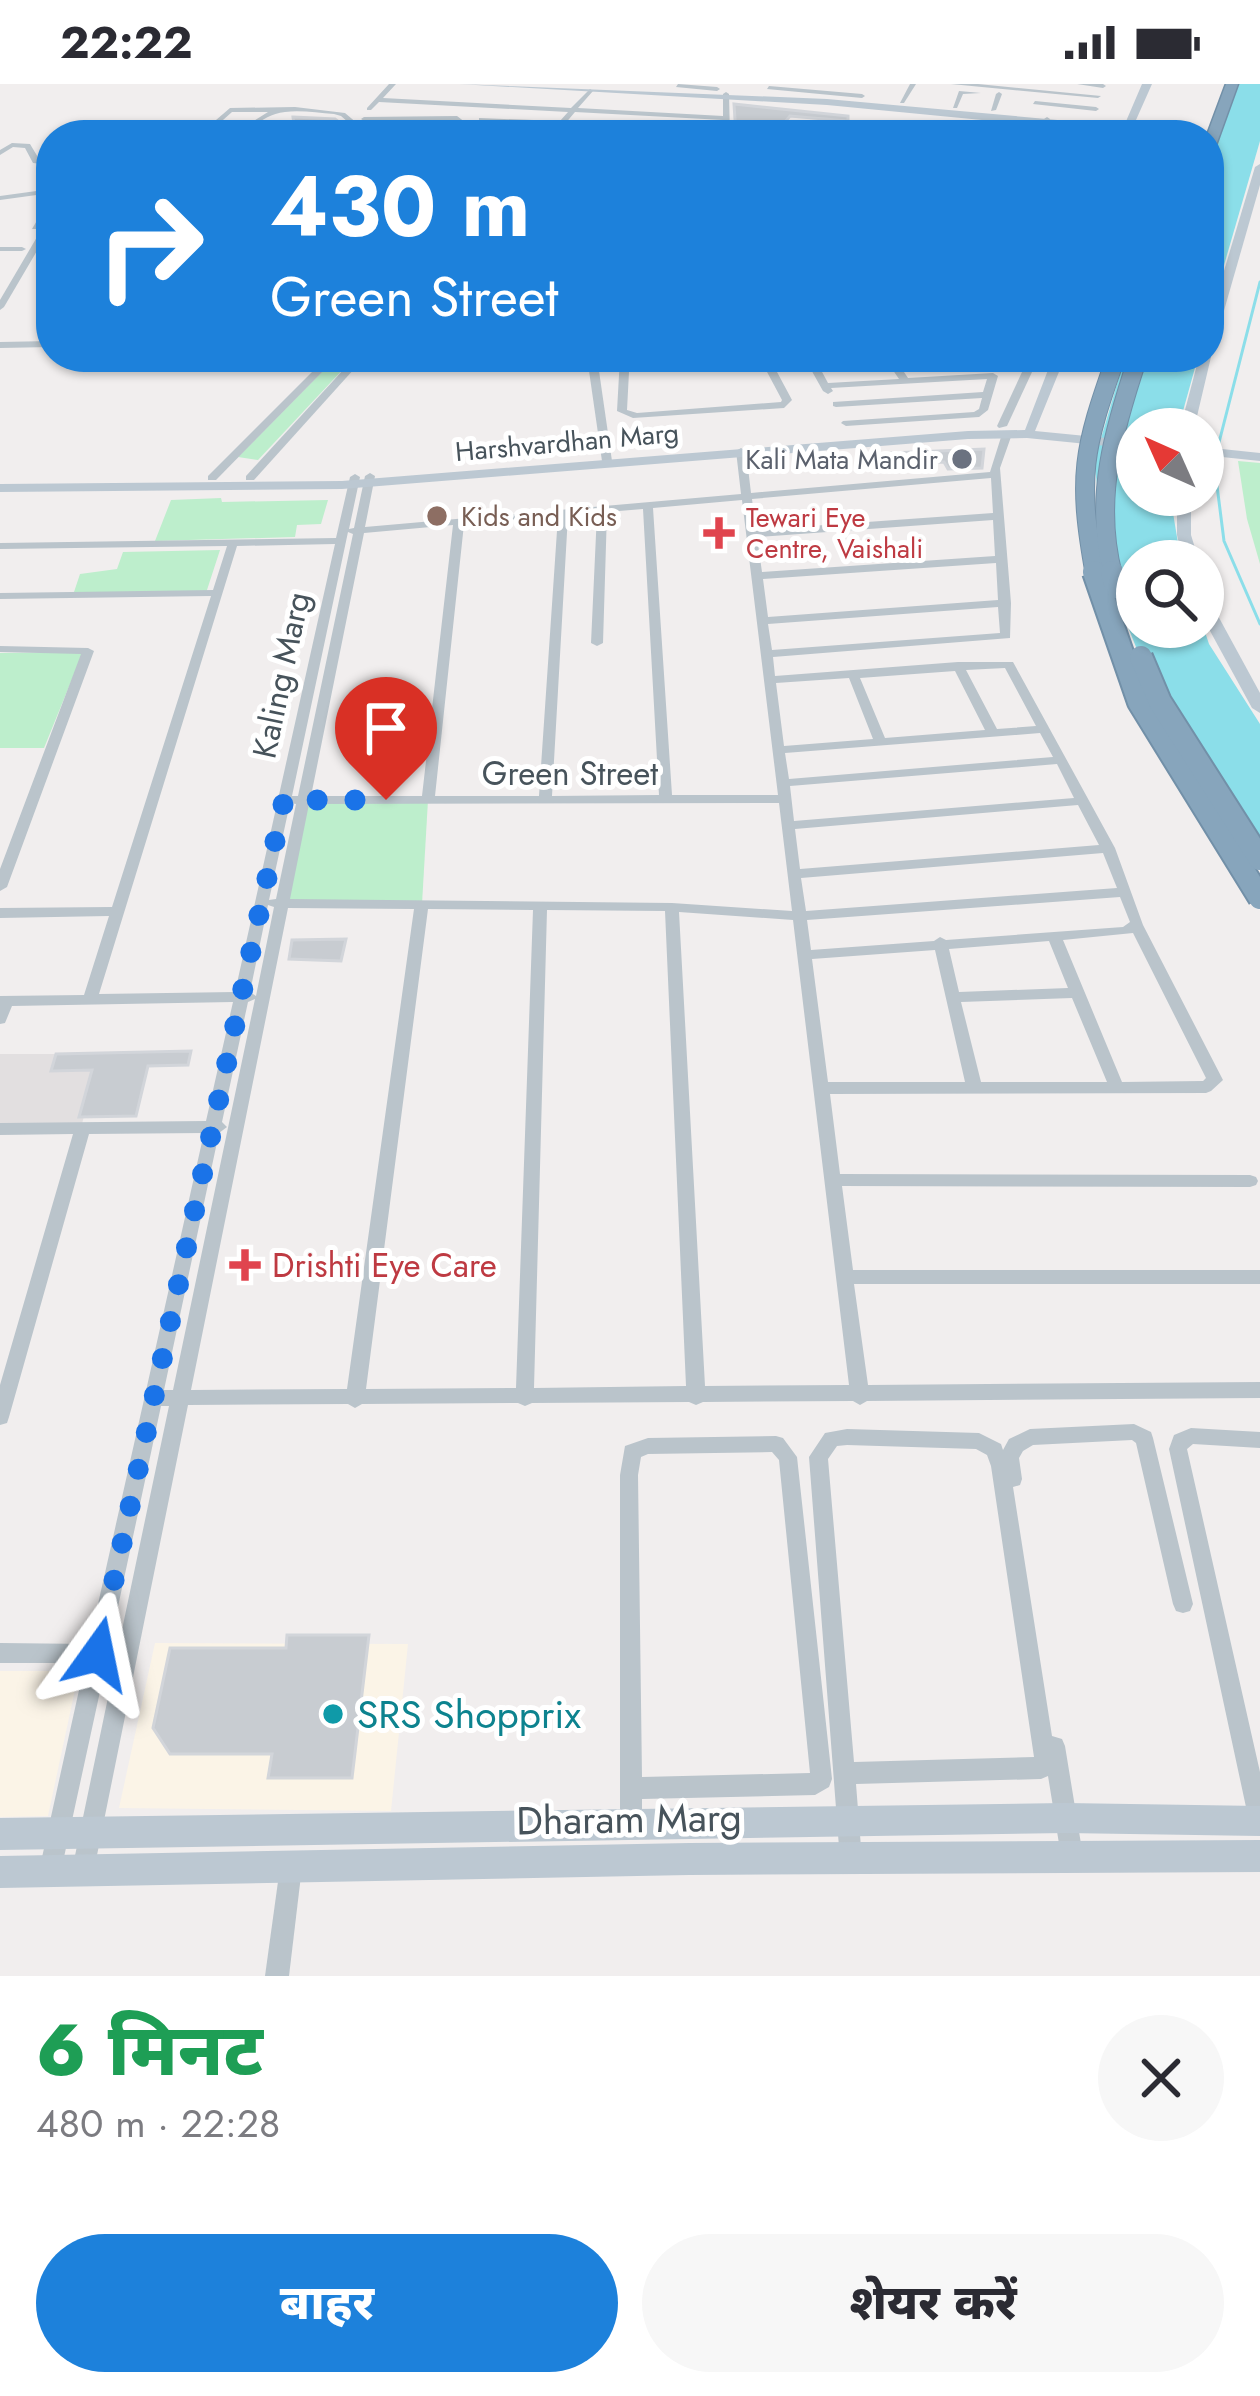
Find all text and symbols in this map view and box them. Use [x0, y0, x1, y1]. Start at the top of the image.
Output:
text: 22:22 [60, 10, 193, 75]
text: 430 m [270, 146, 530, 268]
icon: right [72, 168, 228, 324]
text: Green Street [270, 258, 559, 336]
north arrow [1116, 408, 1224, 516]
map controls [1116, 408, 1224, 648]
street label: Harshvardhan Marg [453, 413, 681, 471]
place label: Kali Mata Mandir [745, 440, 939, 479]
marker: Kali Mata Mandir [949, 446, 975, 472]
place label: Kids and Kids [461, 497, 617, 536]
place label: Tewari Eye Centre, Vaishali [746, 498, 923, 568]
marker: Kids and Kids [424, 503, 450, 529]
marker: Tewari Eye Centre, Vaishali [703, 517, 735, 549]
button: search [1116, 540, 1224, 648]
street label: Kaling Marg [240, 587, 322, 763]
pin [335, 677, 437, 800]
icon: arrive [353, 695, 419, 761]
street label: Green Street [482, 750, 658, 797]
place label: Drishti Eye Care [272, 1242, 497, 1289]
marker: Drishti Eye Care [229, 1249, 261, 1281]
position arrow [35, 1591, 161, 1717]
place label: SRS Shopprix [357, 1686, 581, 1743]
marker: SRS Shopprix [320, 1701, 346, 1727]
street label: Dharam Marg [516, 1789, 742, 1849]
text: 6 मिनट [36, 1998, 263, 2102]
button: close [1098, 2015, 1224, 2141]
text: 480 m · 22:28 [36, 2095, 280, 2152]
button: बाहर [36, 2234, 618, 2372]
button: शेयर करें [642, 2234, 1224, 2372]

